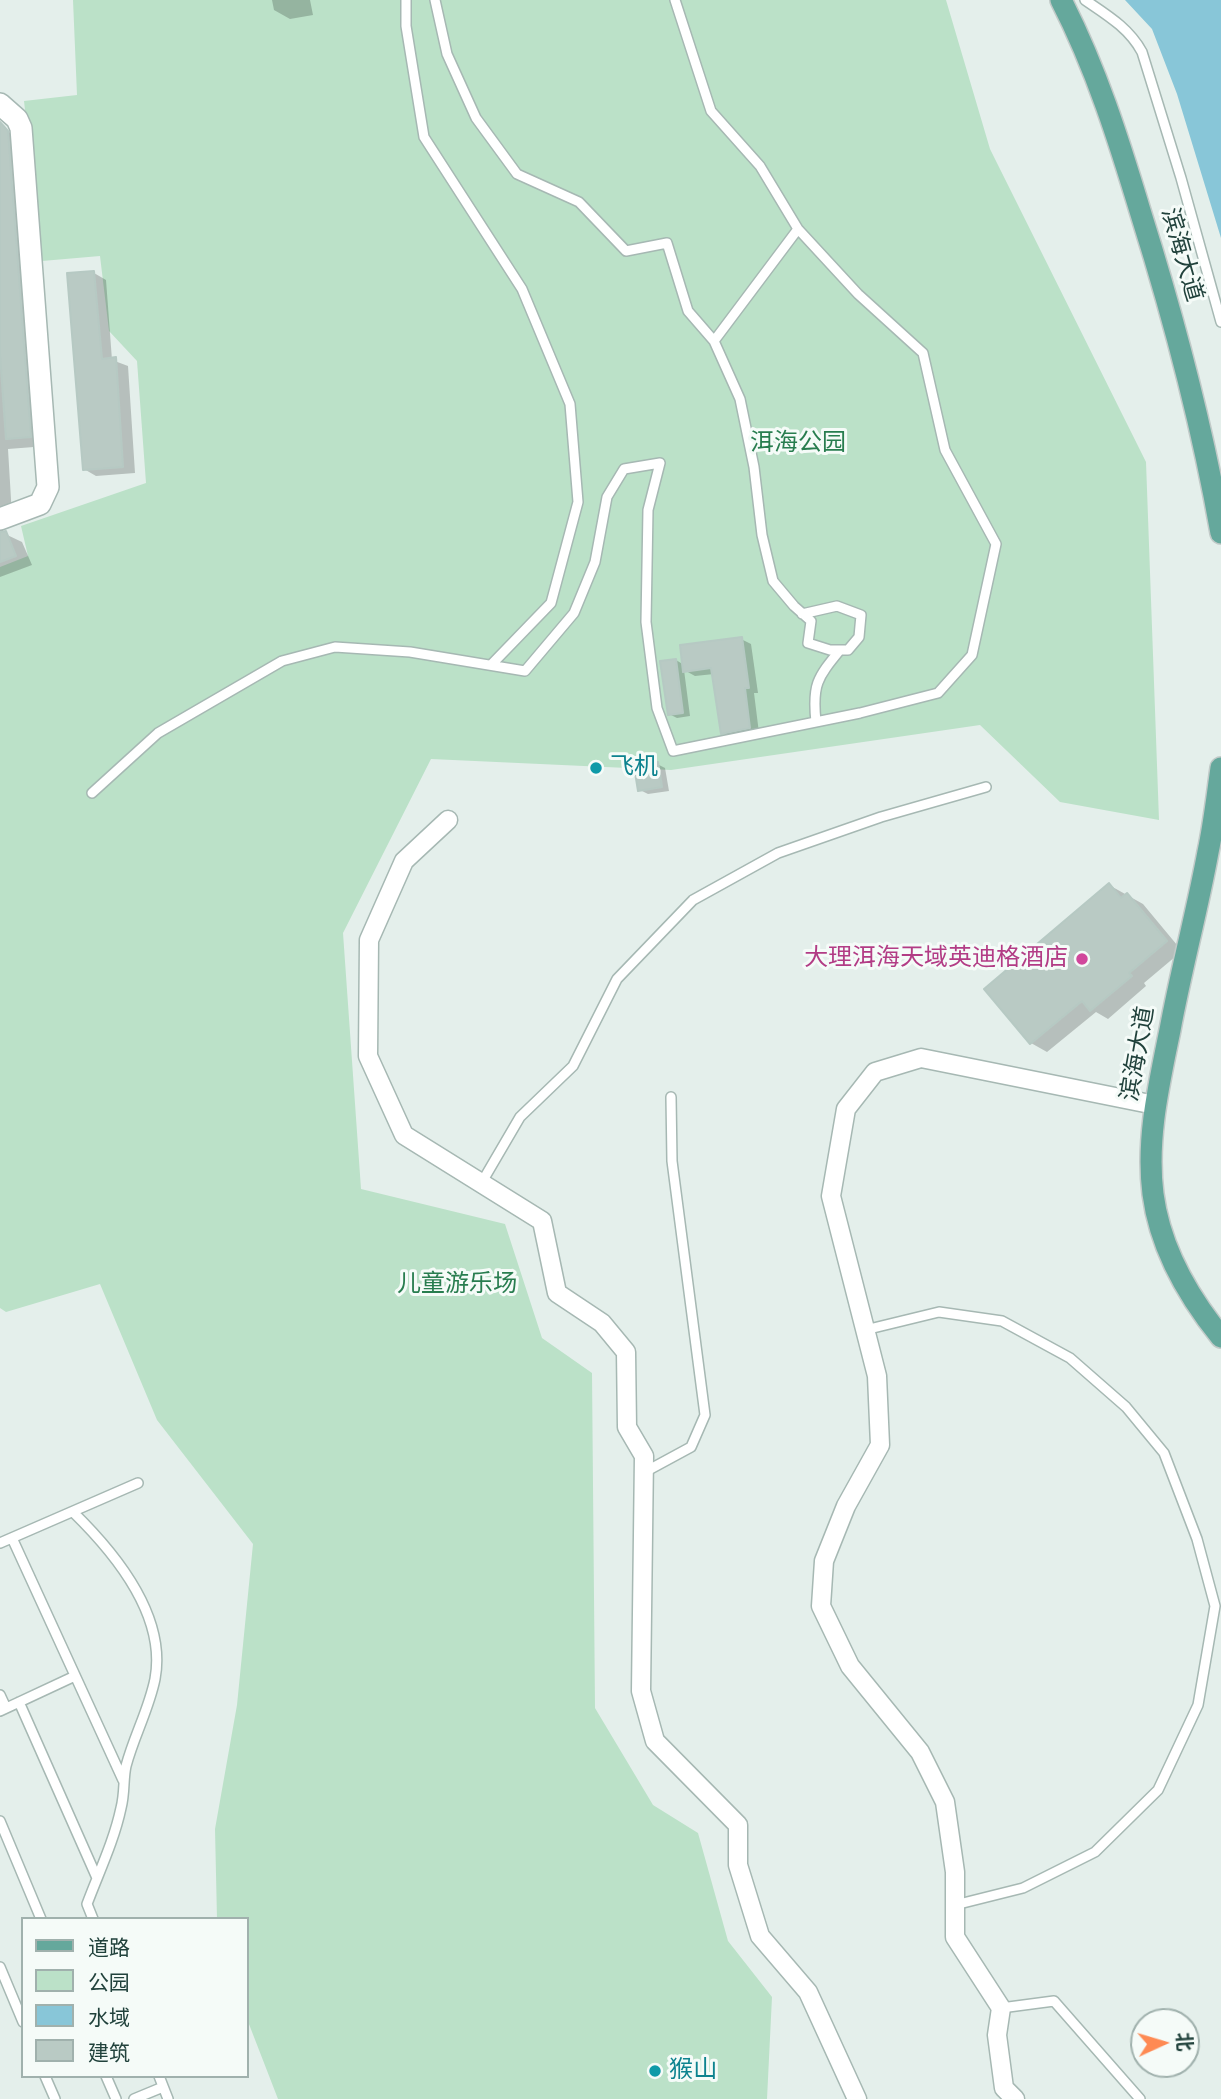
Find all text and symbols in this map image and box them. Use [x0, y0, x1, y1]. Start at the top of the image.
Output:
street label: 滨海大道 [1154, 205, 1208, 305]
park label: 洱海公园 [750, 430, 846, 458]
place label: 飞机 [610, 754, 658, 782]
marker: 飞机 [588, 760, 604, 776]
place label: 大理洱海天域英迪格酒店 [804, 945, 1068, 973]
marker: 大理洱海天域英迪格酒店 [1074, 951, 1090, 967]
street label: 滨海大道 [1116, 1004, 1162, 1104]
park label: 儿童游乐场 [397, 1271, 517, 1299]
legend [21, 1917, 248, 2078]
text: 道路 [88, 1936, 130, 1960]
text: 公园 [88, 1971, 130, 1995]
text: 水域 [88, 2006, 130, 2030]
north arrow [1130, 2008, 1200, 2078]
text: 北 [1172, 2031, 1197, 2052]
text: 建筑 [88, 2041, 130, 2065]
place label: 猴山 [669, 2057, 717, 2085]
marker: 猴山 [647, 2063, 663, 2079]

